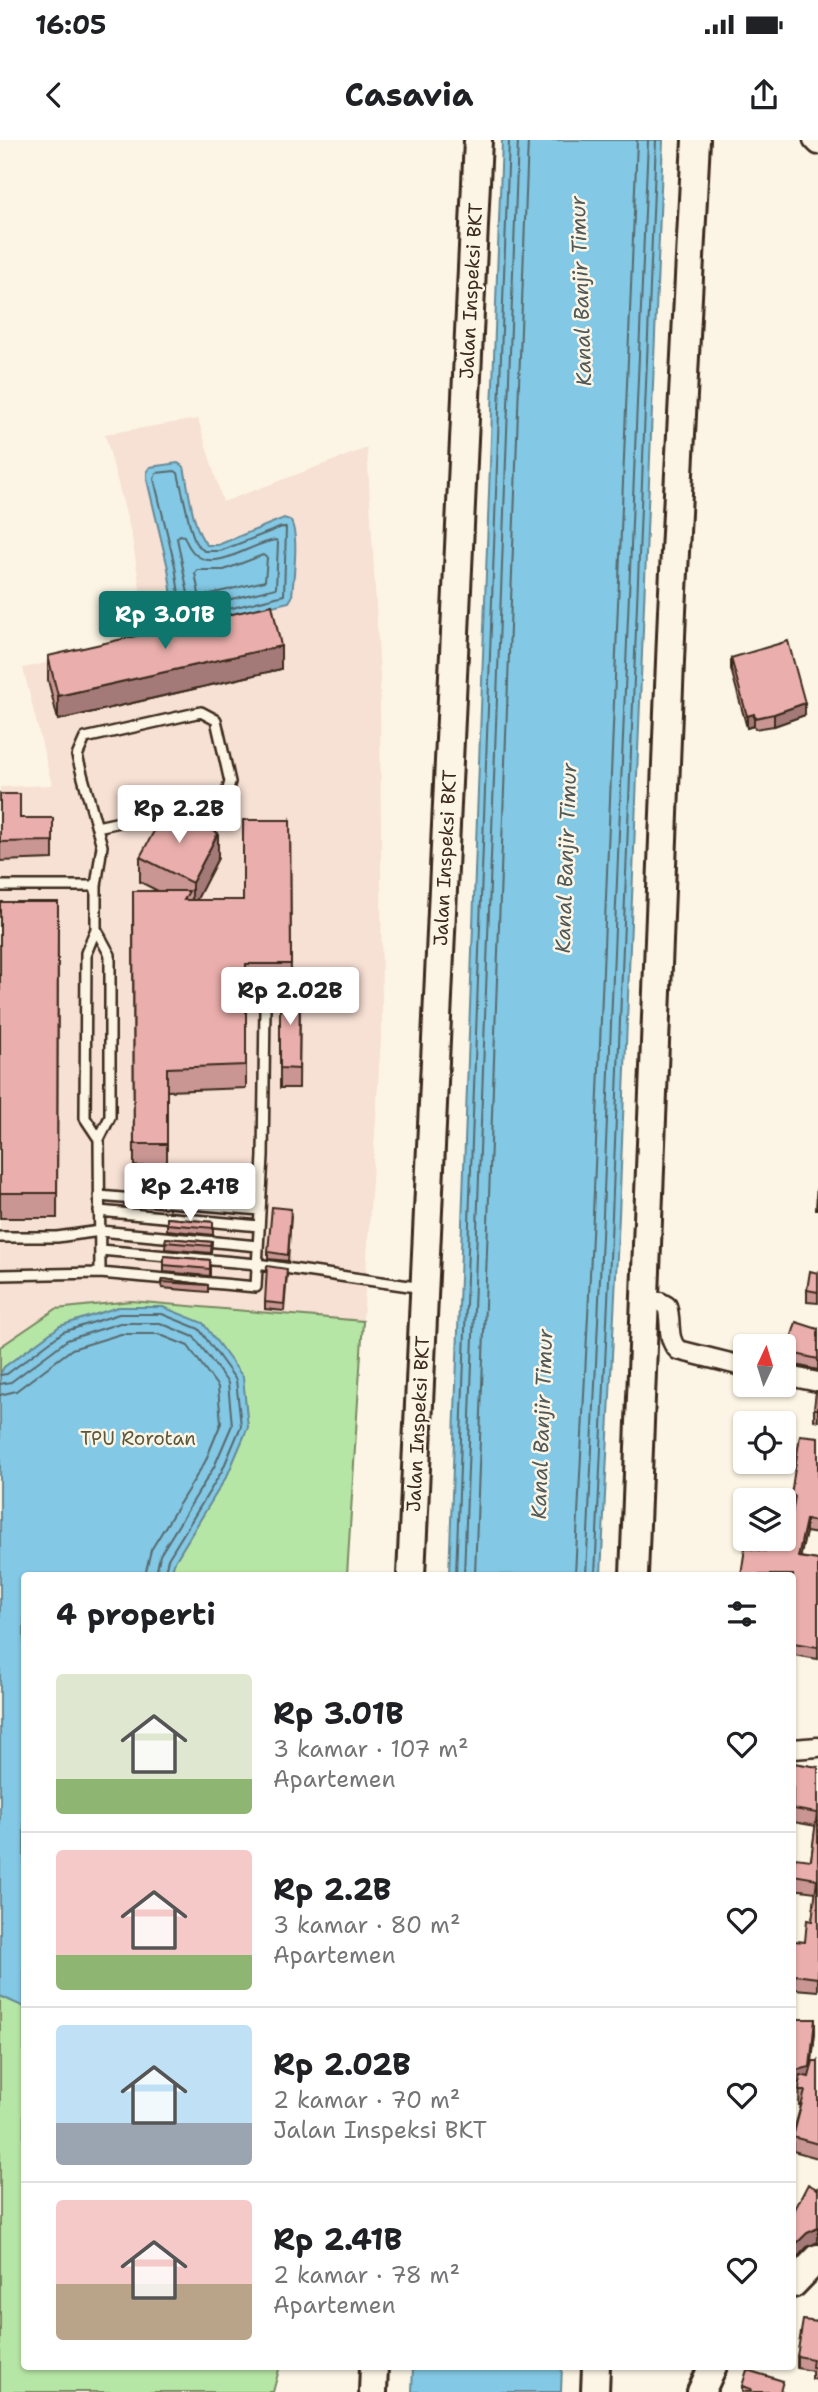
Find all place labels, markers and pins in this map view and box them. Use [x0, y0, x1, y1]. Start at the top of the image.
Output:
pin: Rp 3.01B [93, 592, 237, 651]
pin: Rp 2.2B [114, 786, 244, 845]
pin: Rp 2.02B [218, 968, 362, 1027]
pin: Rp 2.41B [118, 1164, 262, 1223]

